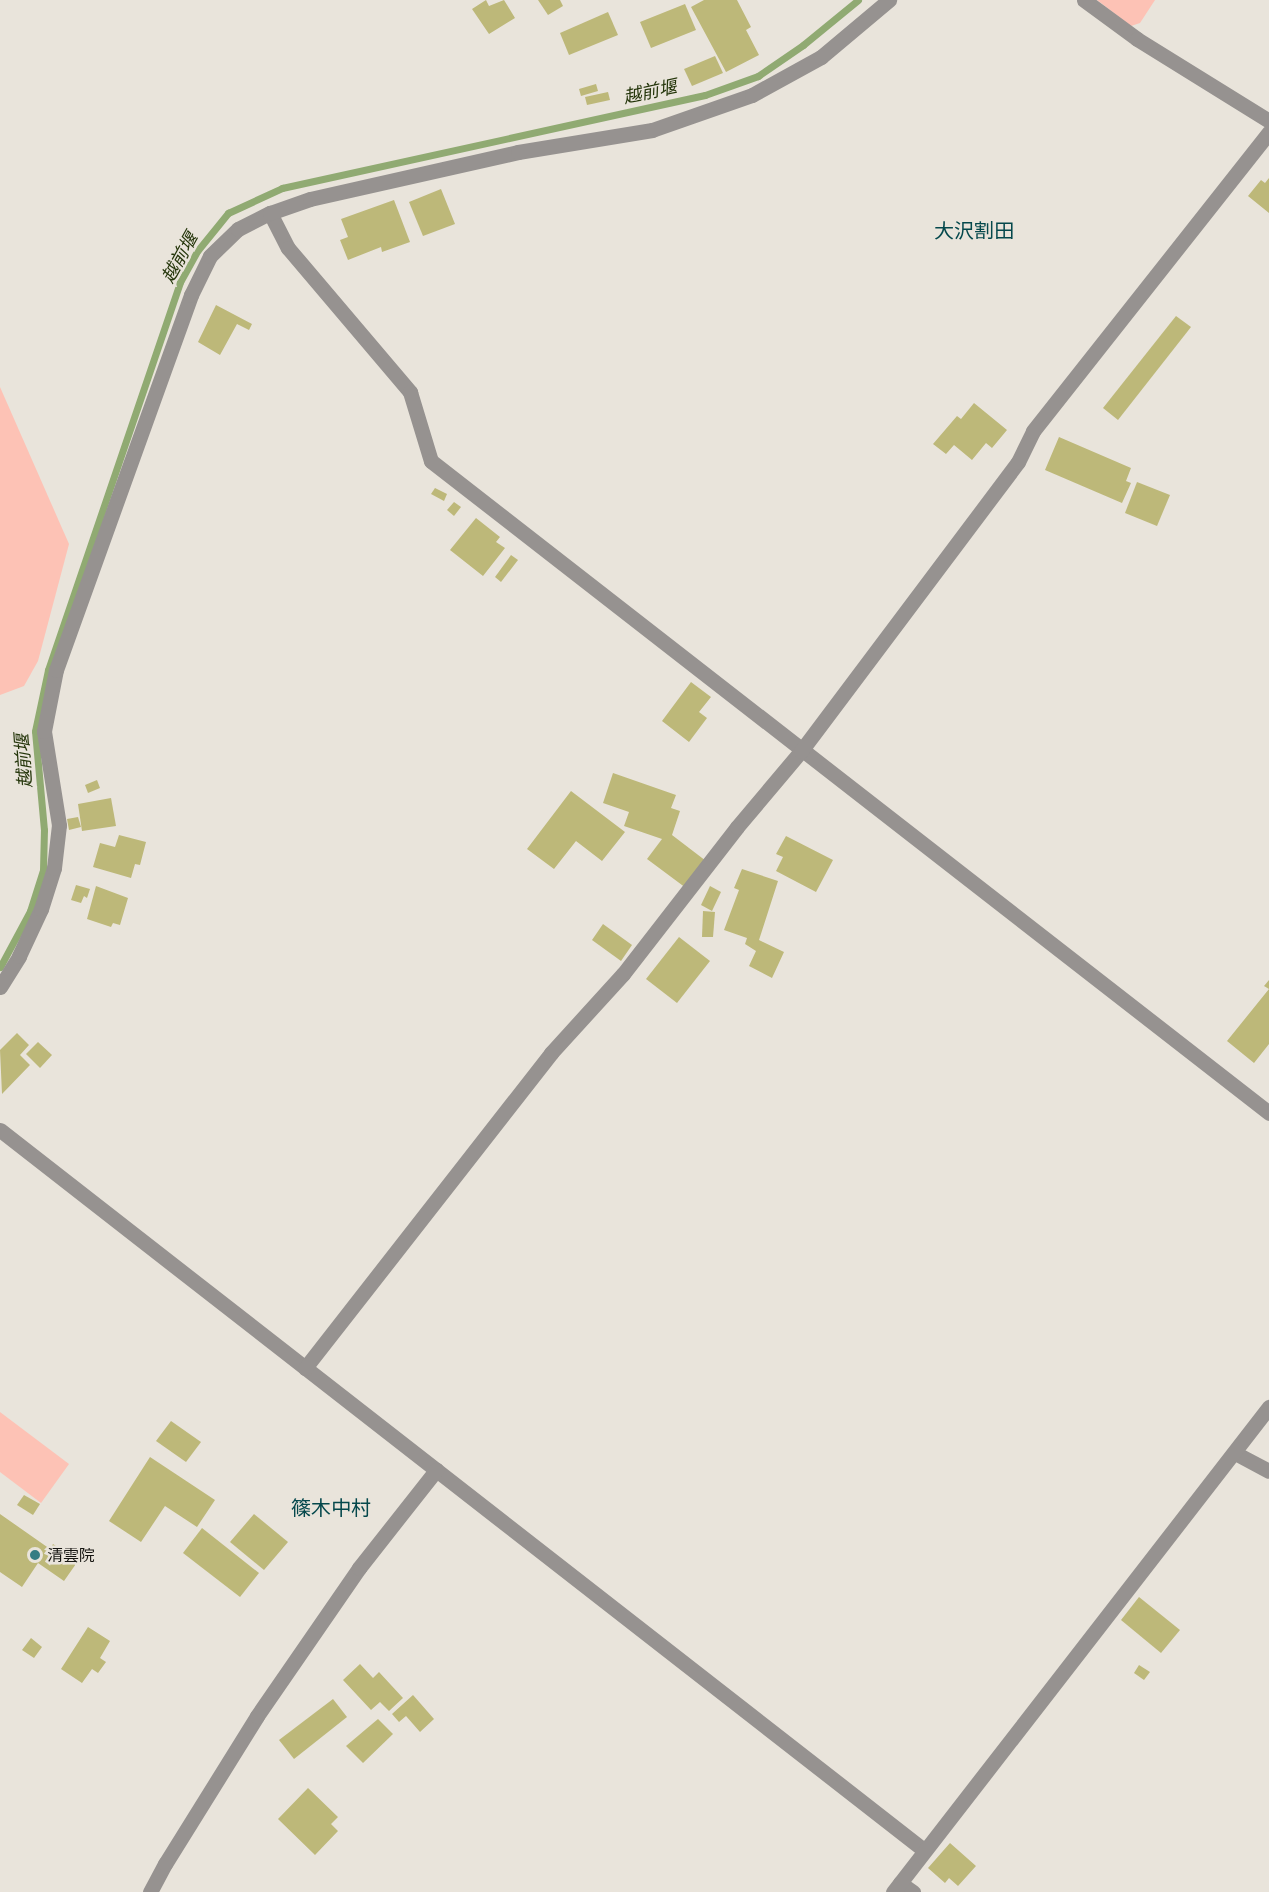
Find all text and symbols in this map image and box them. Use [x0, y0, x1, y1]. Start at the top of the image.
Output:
water label: 越前堰 [621, 76, 679, 108]
district label: 大沢割田 [934, 218, 1014, 242]
water label: 越前堰 [157, 229, 203, 287]
water label: 越前堰 [11, 733, 37, 789]
district label: 篠木中村 [291, 1495, 371, 1519]
place label: 清雲院 [47, 1545, 95, 1565]
marker: 清雲院 [28, 1548, 42, 1562]

